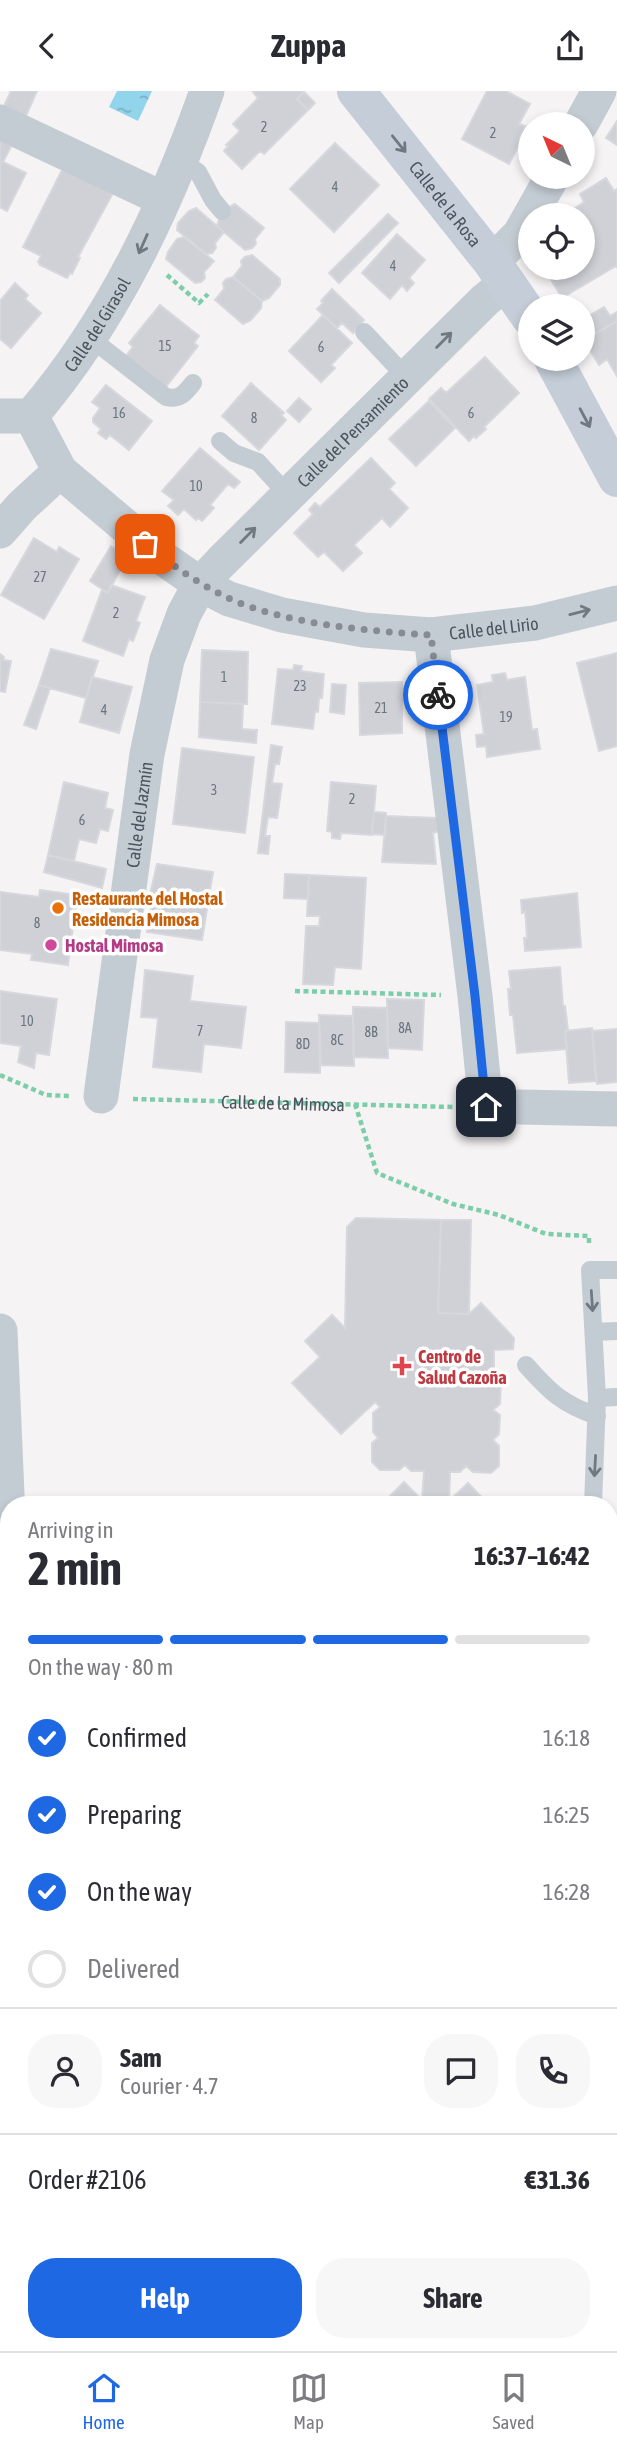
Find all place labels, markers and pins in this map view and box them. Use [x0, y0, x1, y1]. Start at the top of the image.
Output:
pin [115, 514, 175, 574]
place label: Restaurante del Hostal Residencia Mimosa [72, 888, 223, 930]
marker: Restaurante del Hostal Residencia Mimosa [50, 900, 66, 916]
place label: Hostal Mimosa [65, 935, 163, 956]
marker: Hostal Mimosa [43, 937, 59, 953]
pin [456, 1077, 516, 1137]
place label: Centro de Salud Cazoña [418, 1346, 507, 1388]
marker: Centro de Salud Cazoña [392, 1356, 412, 1376]

